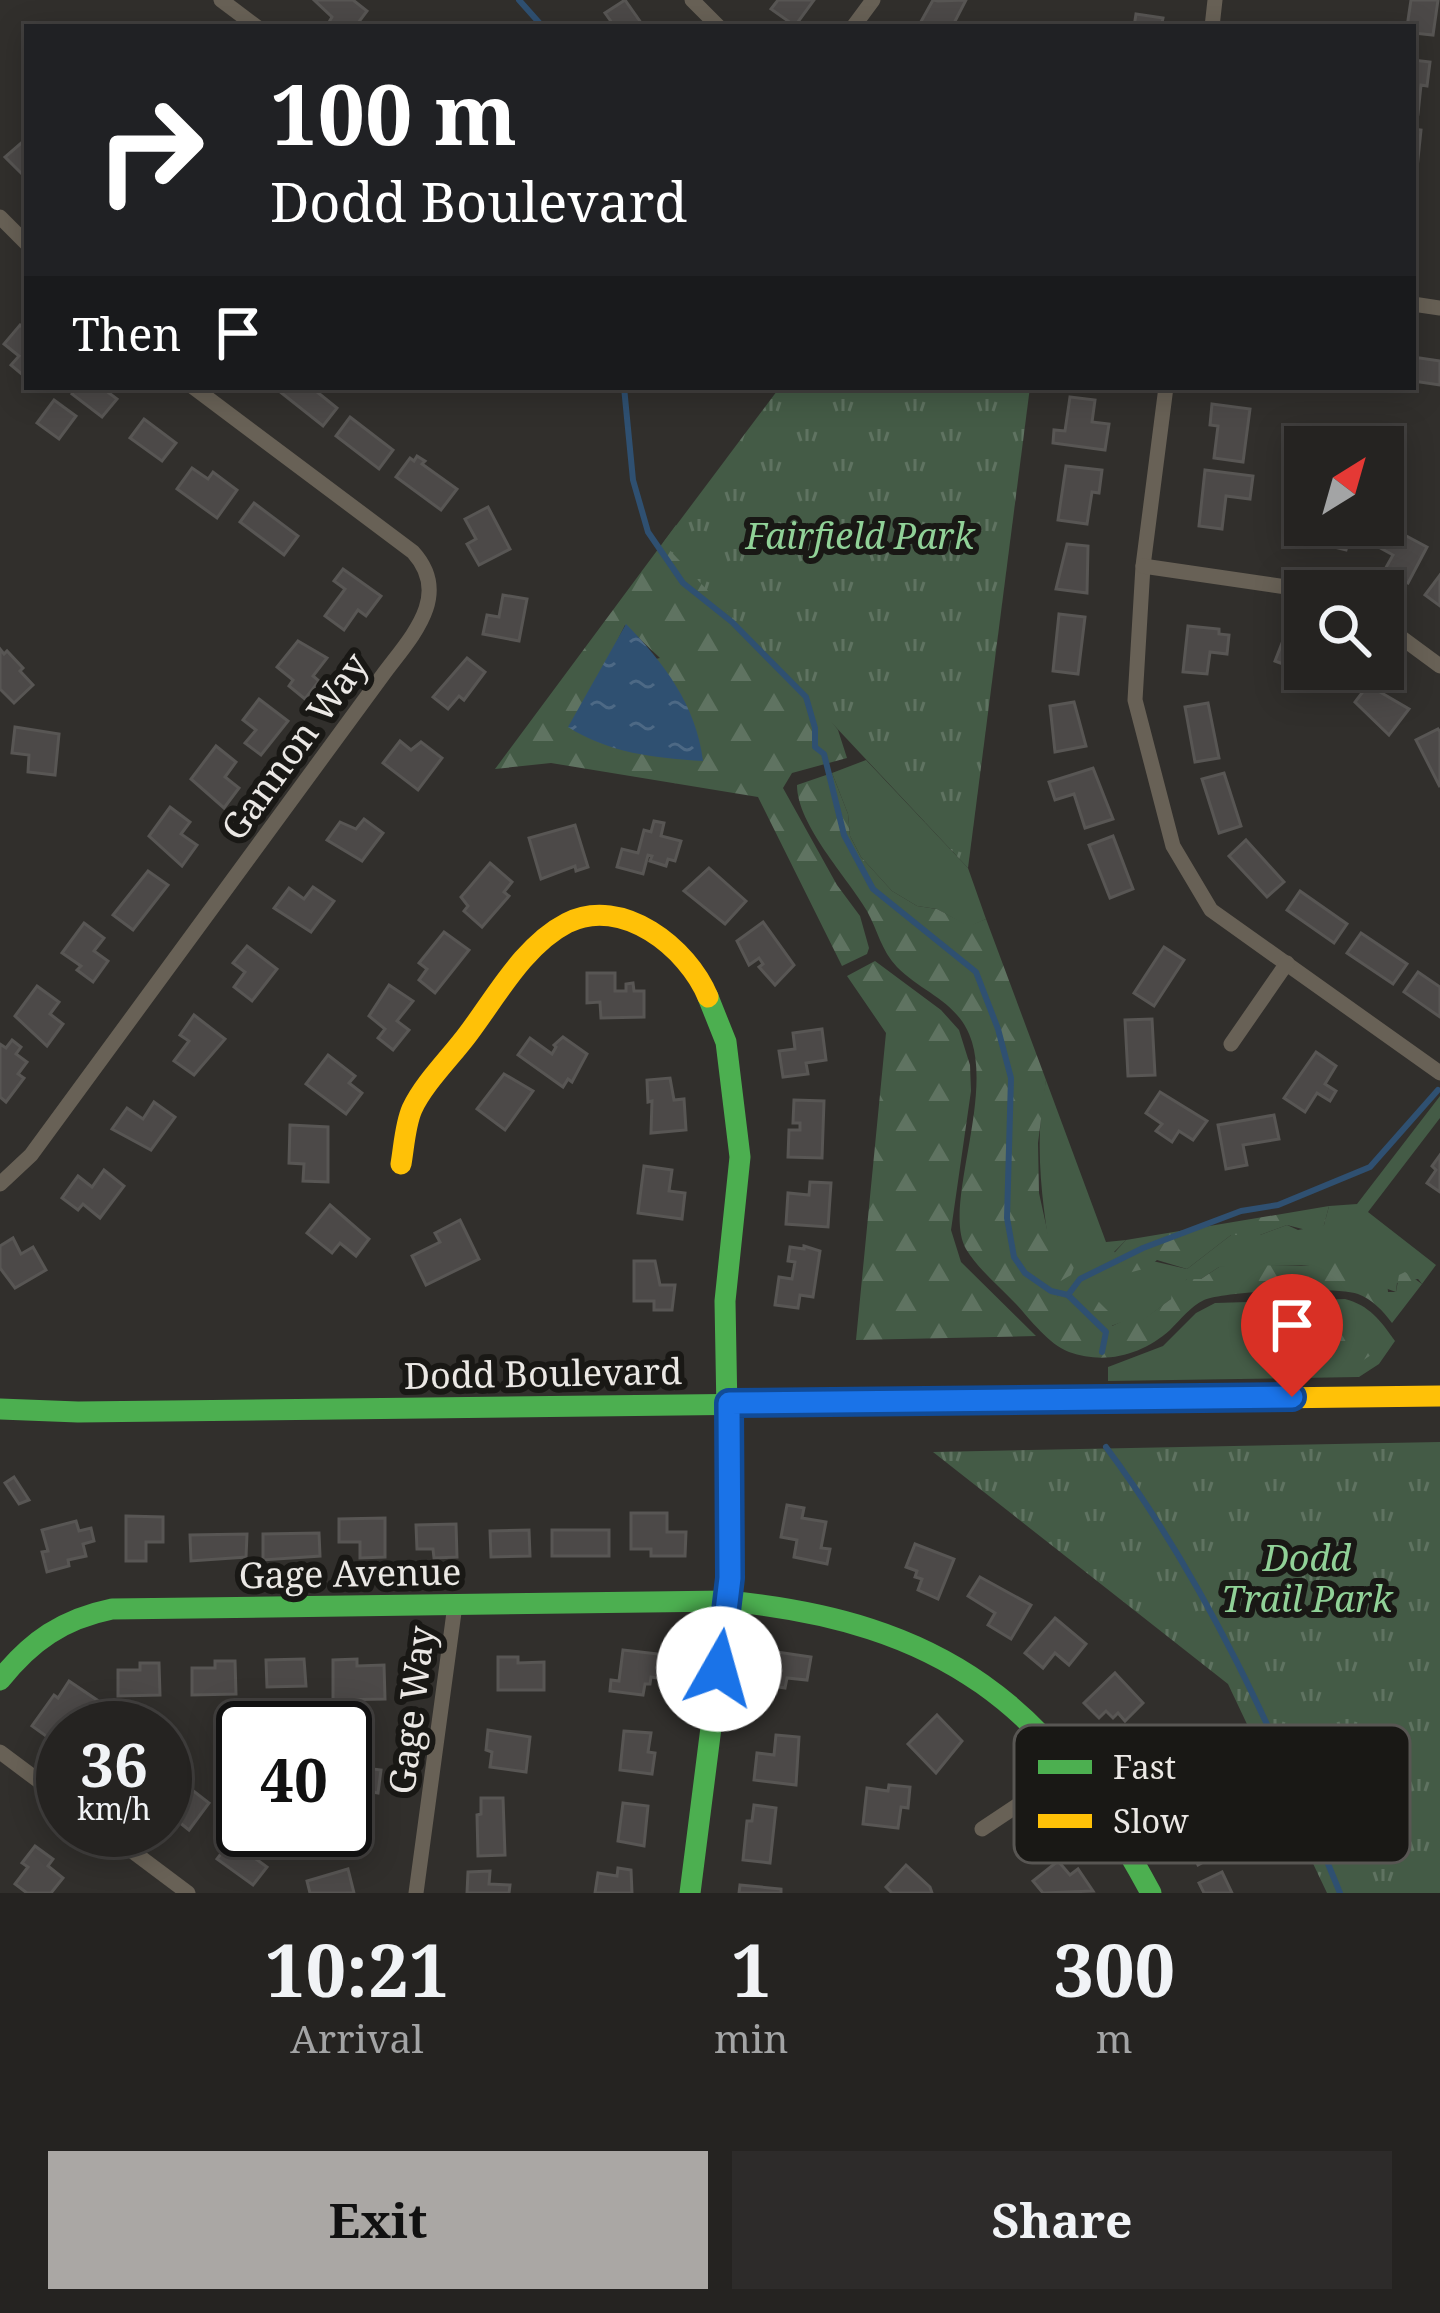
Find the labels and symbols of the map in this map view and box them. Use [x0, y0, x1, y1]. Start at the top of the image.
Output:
north arrow [1284, 426, 1404, 546]
park label: Fairfield Park [744, 511, 976, 560]
street label: Gannon Way [209, 642, 379, 850]
pin [1241, 1274, 1343, 1397]
street label: Dodd Boulevard [403, 1346, 683, 1400]
park label: Dodd Trail Park [1222, 1533, 1394, 1623]
street label: Gage Avenue [238, 1547, 462, 1599]
position arrow [656, 1606, 782, 1732]
street label: Gage Way [376, 1622, 446, 1797]
speed limit sign: 40 [216, 1701, 372, 1857]
legend [1014, 1725, 1410, 1863]
text: Fast [1113, 1744, 1176, 1789]
text: Slow [1113, 1798, 1189, 1843]

